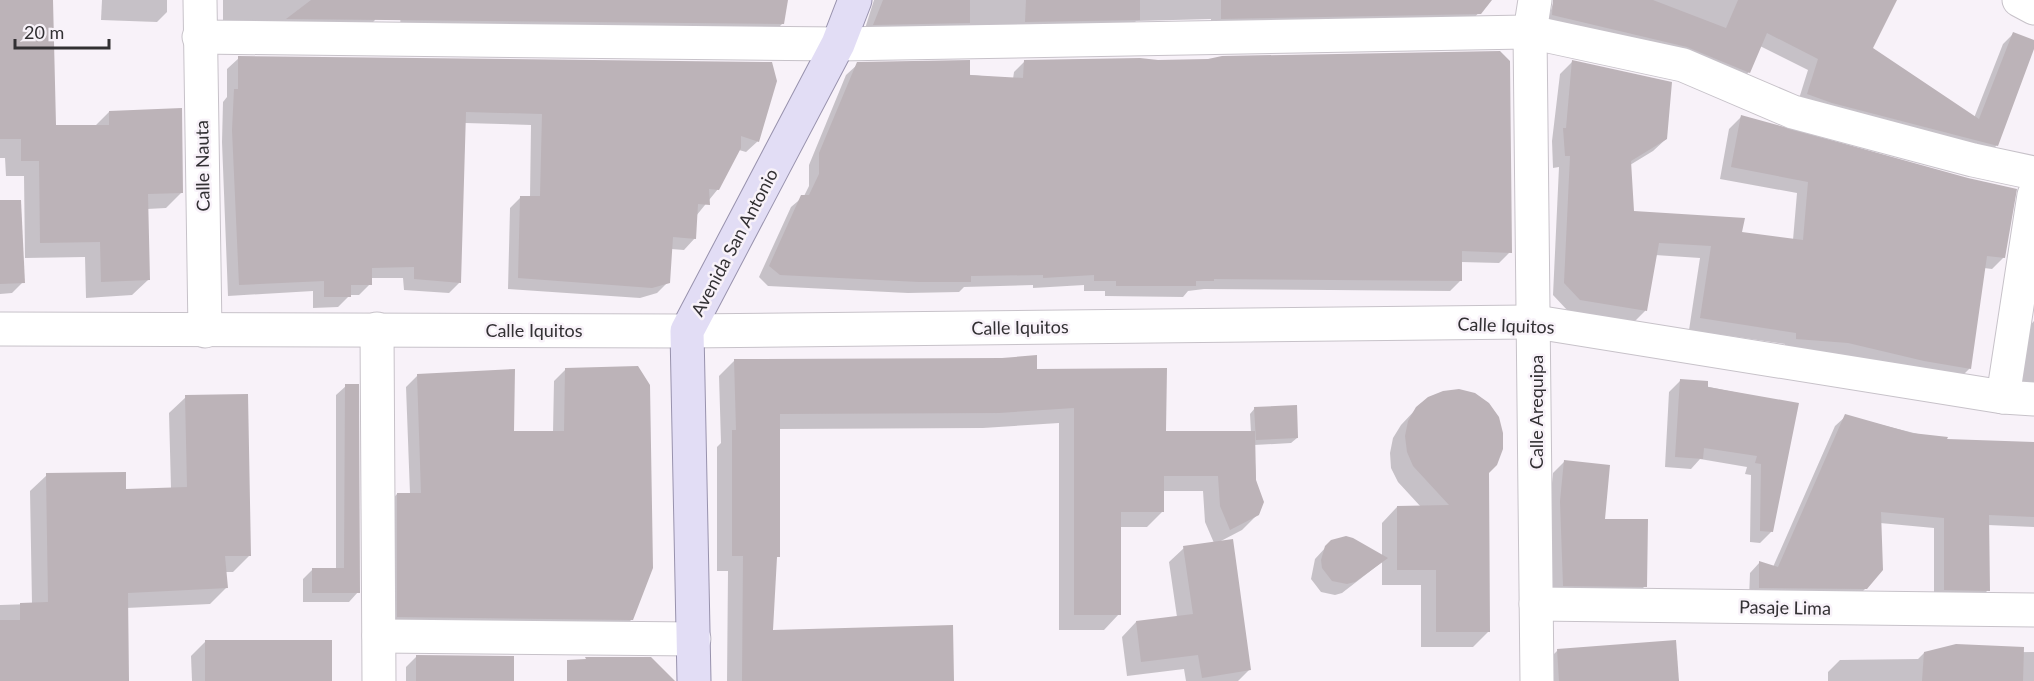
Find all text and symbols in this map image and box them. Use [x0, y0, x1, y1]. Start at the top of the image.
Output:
scale bar [15, 12, 110, 50]
text: 20 m [24, 21, 64, 43]
street label: Calle Nauta [190, 120, 214, 212]
street label: Avenida San Antonio [686, 164, 782, 320]
street label: Calle Iquitos [1457, 312, 1555, 338]
street label: Calle Iquitos [971, 315, 1069, 339]
street label: Calle Iquitos [485, 319, 583, 341]
street label: Calle Arequipa [1525, 355, 1547, 469]
street label: Pasaje Lima [1739, 595, 1831, 619]

